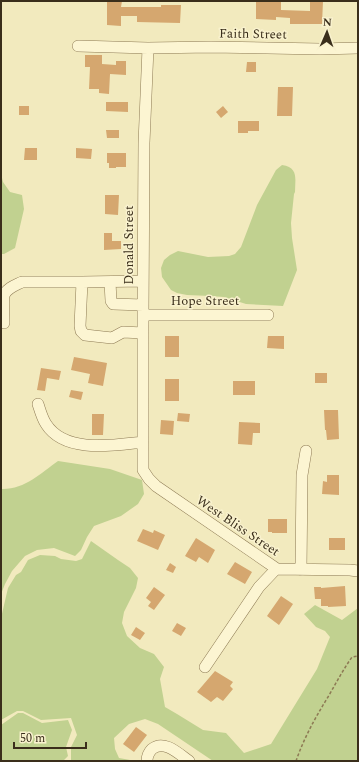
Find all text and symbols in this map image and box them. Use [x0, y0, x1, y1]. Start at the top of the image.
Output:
north arrow [307, 12, 347, 52]
text: N [323, 14, 332, 31]
street label: Faith Street [219, 23, 287, 45]
street label: Donald Street [119, 205, 139, 285]
street label: Hope Street [171, 291, 240, 311]
street label: West Bliss Street [192, 491, 284, 562]
scale bar [14, 724, 86, 750]
text: 50 m [20, 729, 45, 748]

